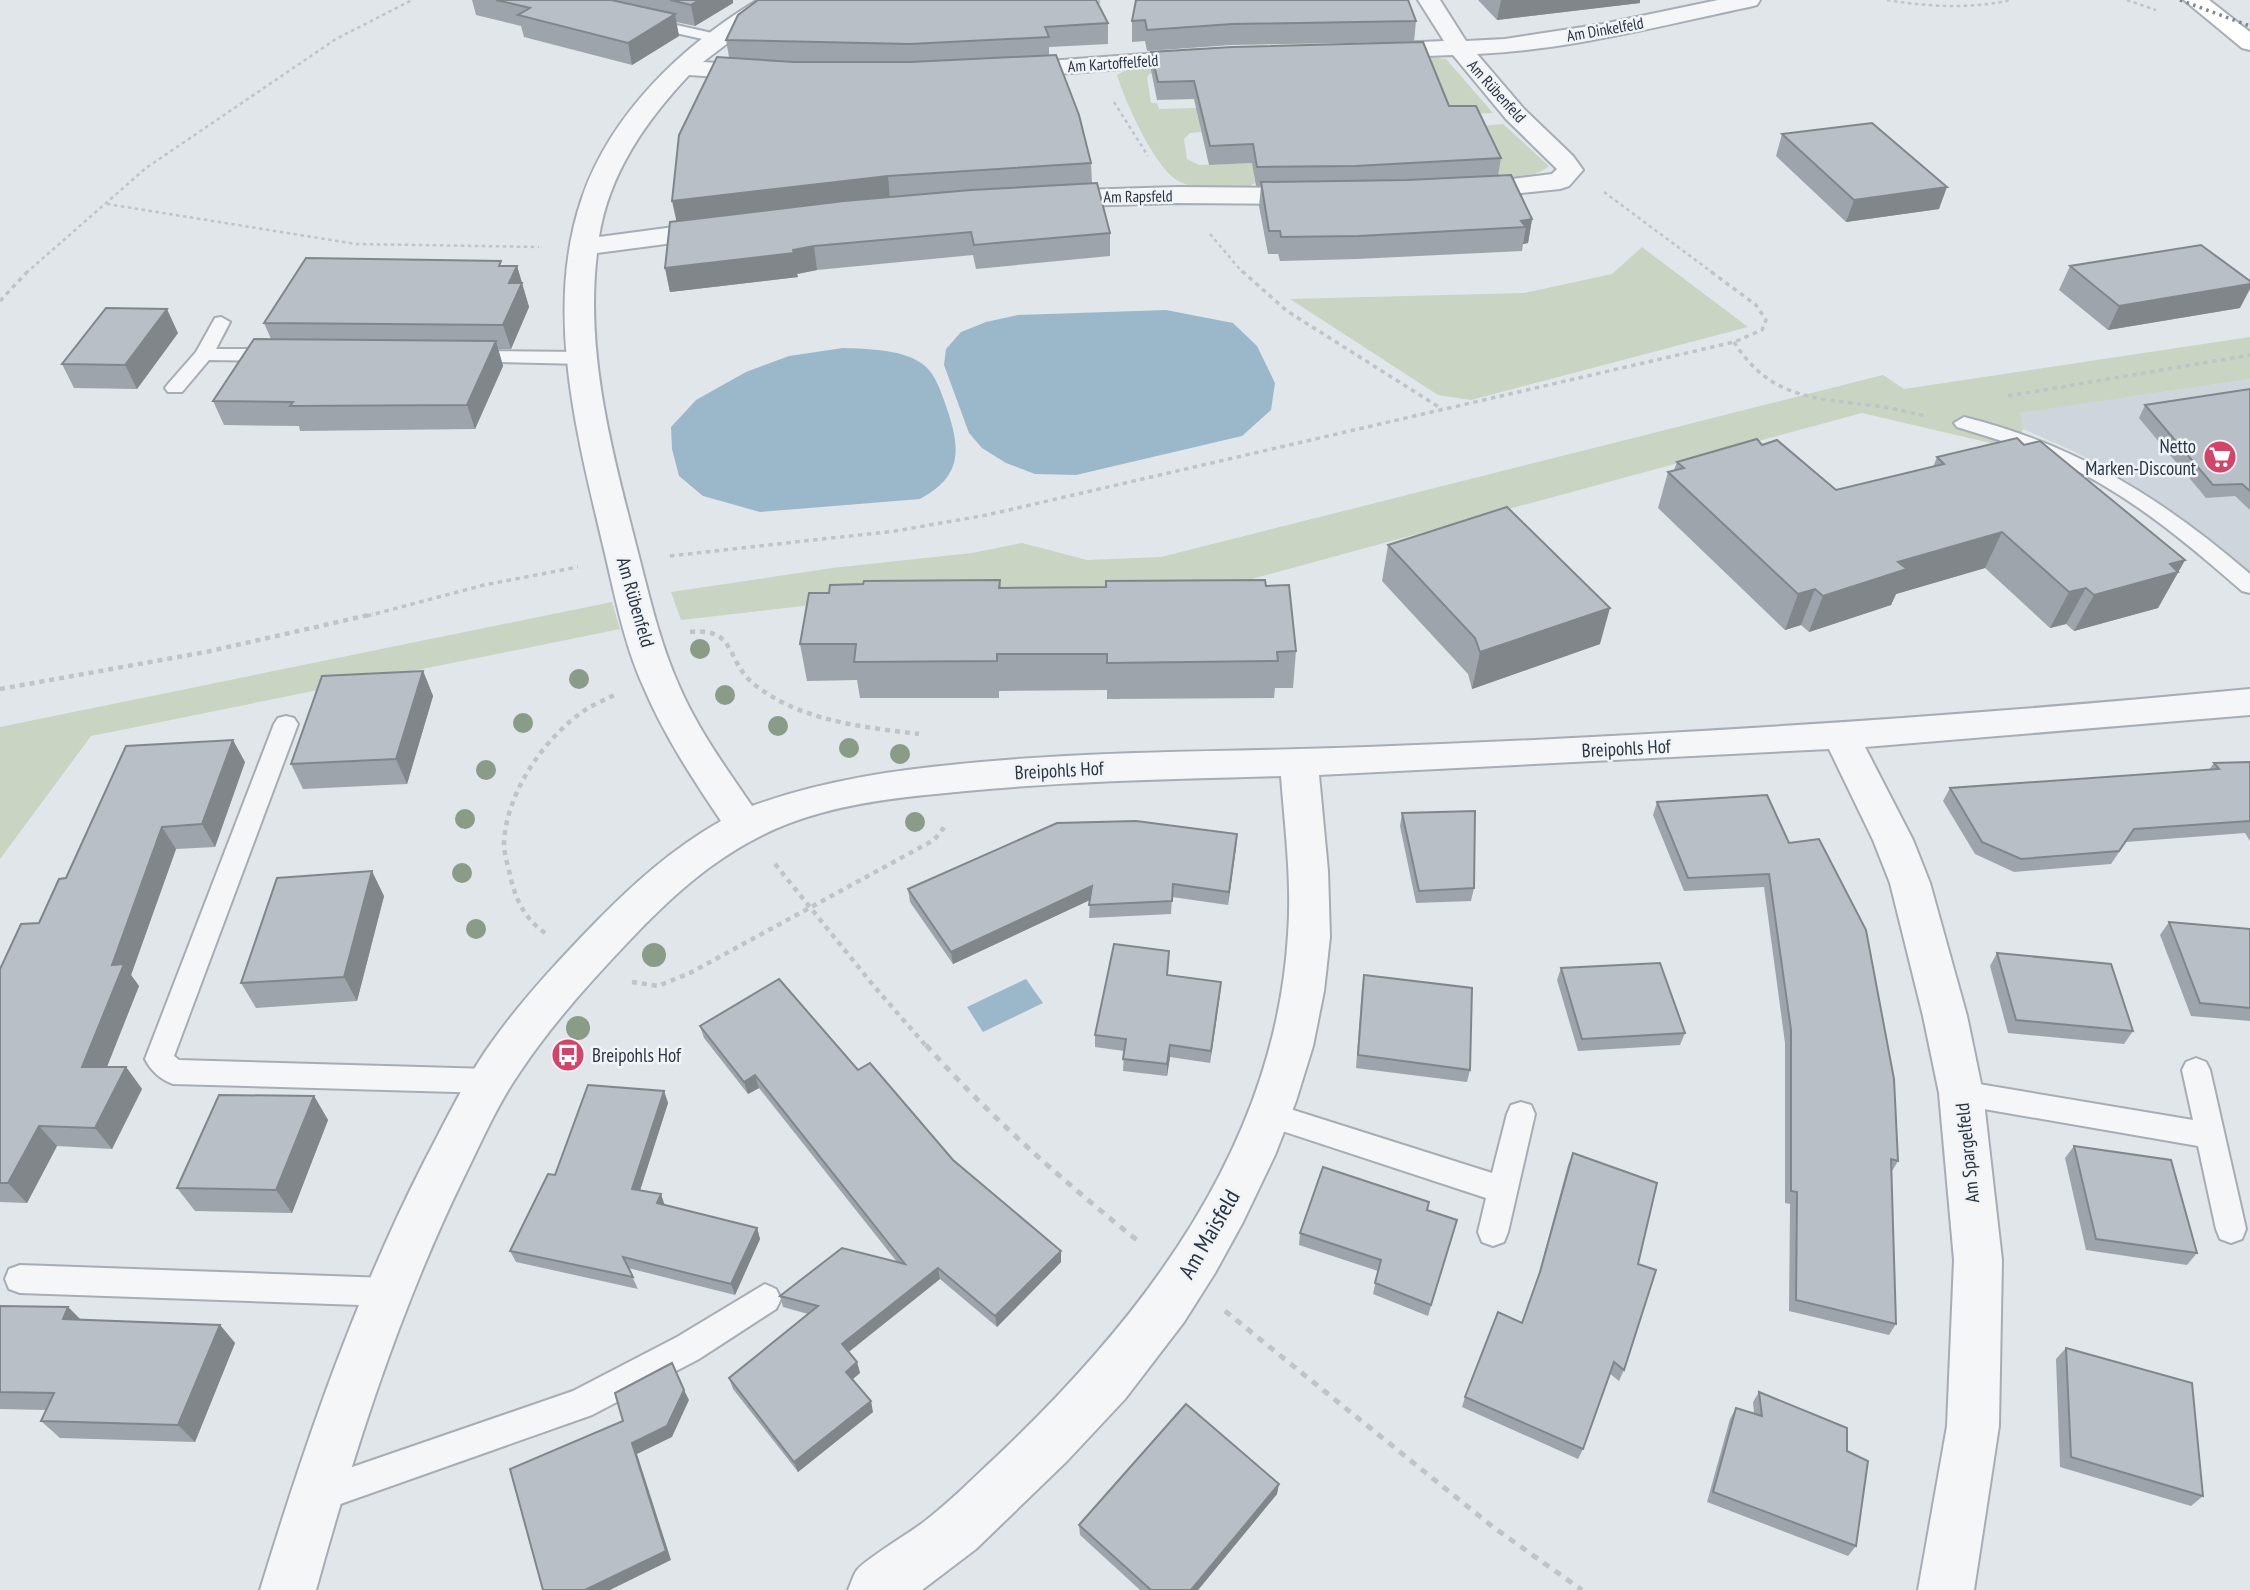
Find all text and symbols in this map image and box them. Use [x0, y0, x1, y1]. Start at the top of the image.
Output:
street label: Am Dinkelfeld [1565, 12, 1645, 46]
street label: Am Kartoffelfeld [1067, 50, 1159, 76]
street label: Am Rübenfeld [1464, 55, 1531, 127]
street label: Am Rapsfeld [1103, 185, 1173, 207]
place label: Netto Marken-Discount [2085, 434, 2197, 480]
supermarket icon: Netto Marken-Discount [2201, 438, 2239, 476]
street label: Am Rübenfeld [612, 554, 660, 650]
street label: Breipohls Hof [1581, 734, 1672, 762]
street label: Breipohls Hof [1014, 756, 1105, 784]
bus stop icon: Breipohls Hof [549, 1036, 587, 1074]
place label: Breipohls Hof [592, 1043, 682, 1067]
street label: Am Spargelfeld [1950, 1102, 1984, 1204]
street label: Am Maisfeld [1172, 1184, 1246, 1283]

